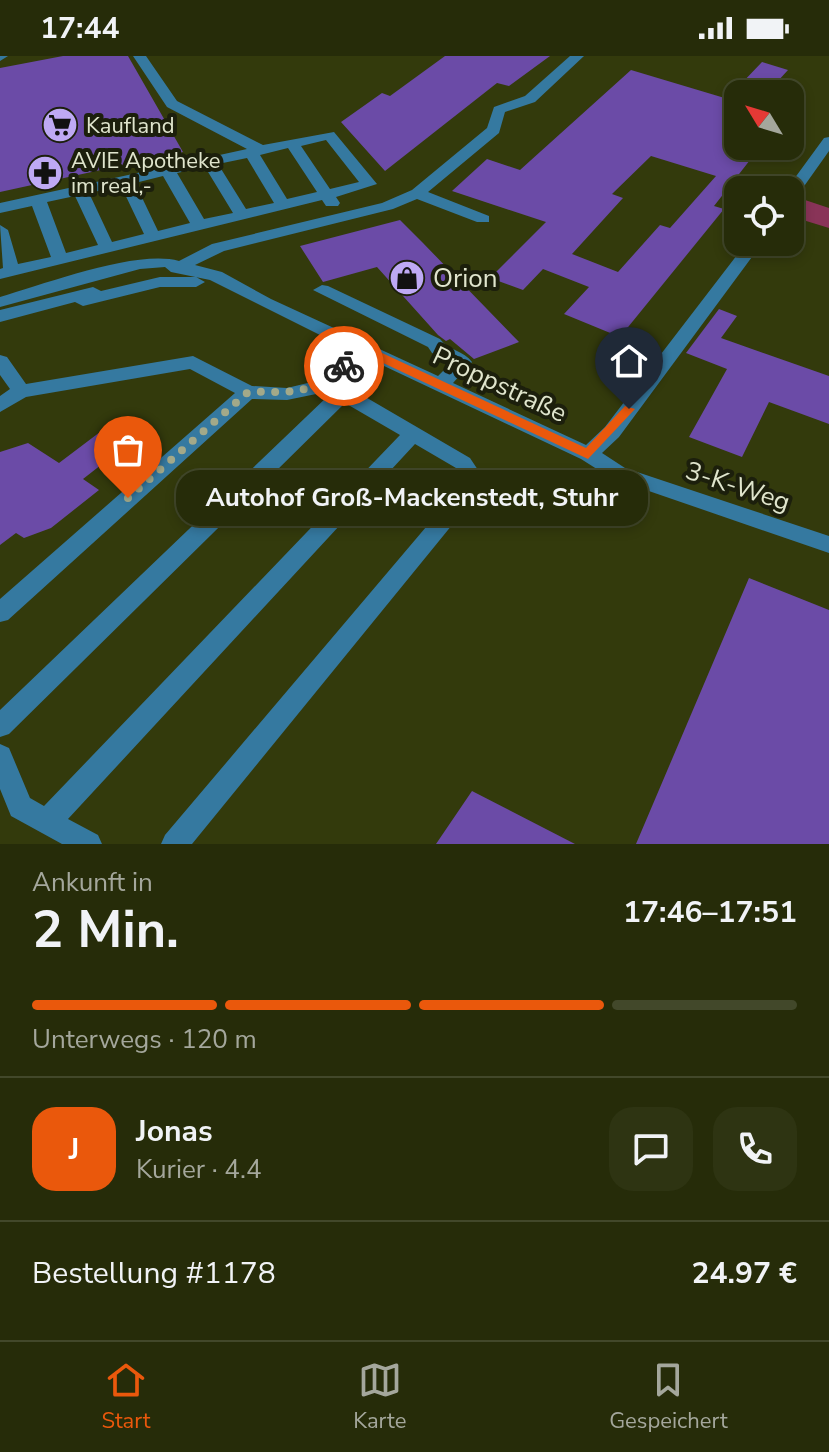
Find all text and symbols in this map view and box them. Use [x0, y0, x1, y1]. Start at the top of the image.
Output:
text: 17:44 [40, 8, 119, 49]
north arrow [724, 80, 804, 160]
map controls [724, 80, 804, 256]
supermarket icon: Kaufland [41, 106, 79, 144]
place label: Kaufland [86, 111, 175, 141]
place label: AVIE Apotheke im real,- [71, 146, 220, 201]
pharmacy icon: AVIE Apotheke im real,- [26, 154, 64, 192]
button: locate [724, 176, 804, 256]
shop icon: Orion [388, 259, 426, 297]
place label: Orion [433, 261, 498, 296]
courier [304, 326, 384, 406]
pin [595, 327, 663, 409]
street label: Proppstraße [427, 338, 573, 431]
icon: home [607, 339, 651, 383]
icon: bike [322, 344, 366, 388]
pin [94, 416, 162, 498]
icon: bag [106, 428, 150, 472]
street label: 3-K-Weg [681, 453, 795, 520]
callout: Autohof Groß-Mackenstedt, Stuhr [176, 470, 648, 526]
text: Autohof Groß-Mackenstedt, Stuhr [205, 480, 619, 515]
text: Ankunft in [32, 865, 153, 900]
text: 17:46–17:51 [623, 892, 797, 933]
text: 2 Min. [32, 894, 179, 965]
text: Unterwegs · 120 m [32, 1022, 257, 1057]
button: chat [609, 1107, 693, 1191]
button: phone [713, 1107, 797, 1191]
text: Jonas [136, 1111, 213, 1152]
text: J [69, 1129, 79, 1170]
text: Kurier · 4.4 [136, 1152, 261, 1187]
text: Bestellung #1178 [32, 1253, 276, 1294]
text: 24.97 € [691, 1253, 797, 1294]
tab: Start [101, 1358, 150, 1436]
tab: Karte [353, 1358, 406, 1436]
tab: Gespeichert [609, 1358, 728, 1436]

